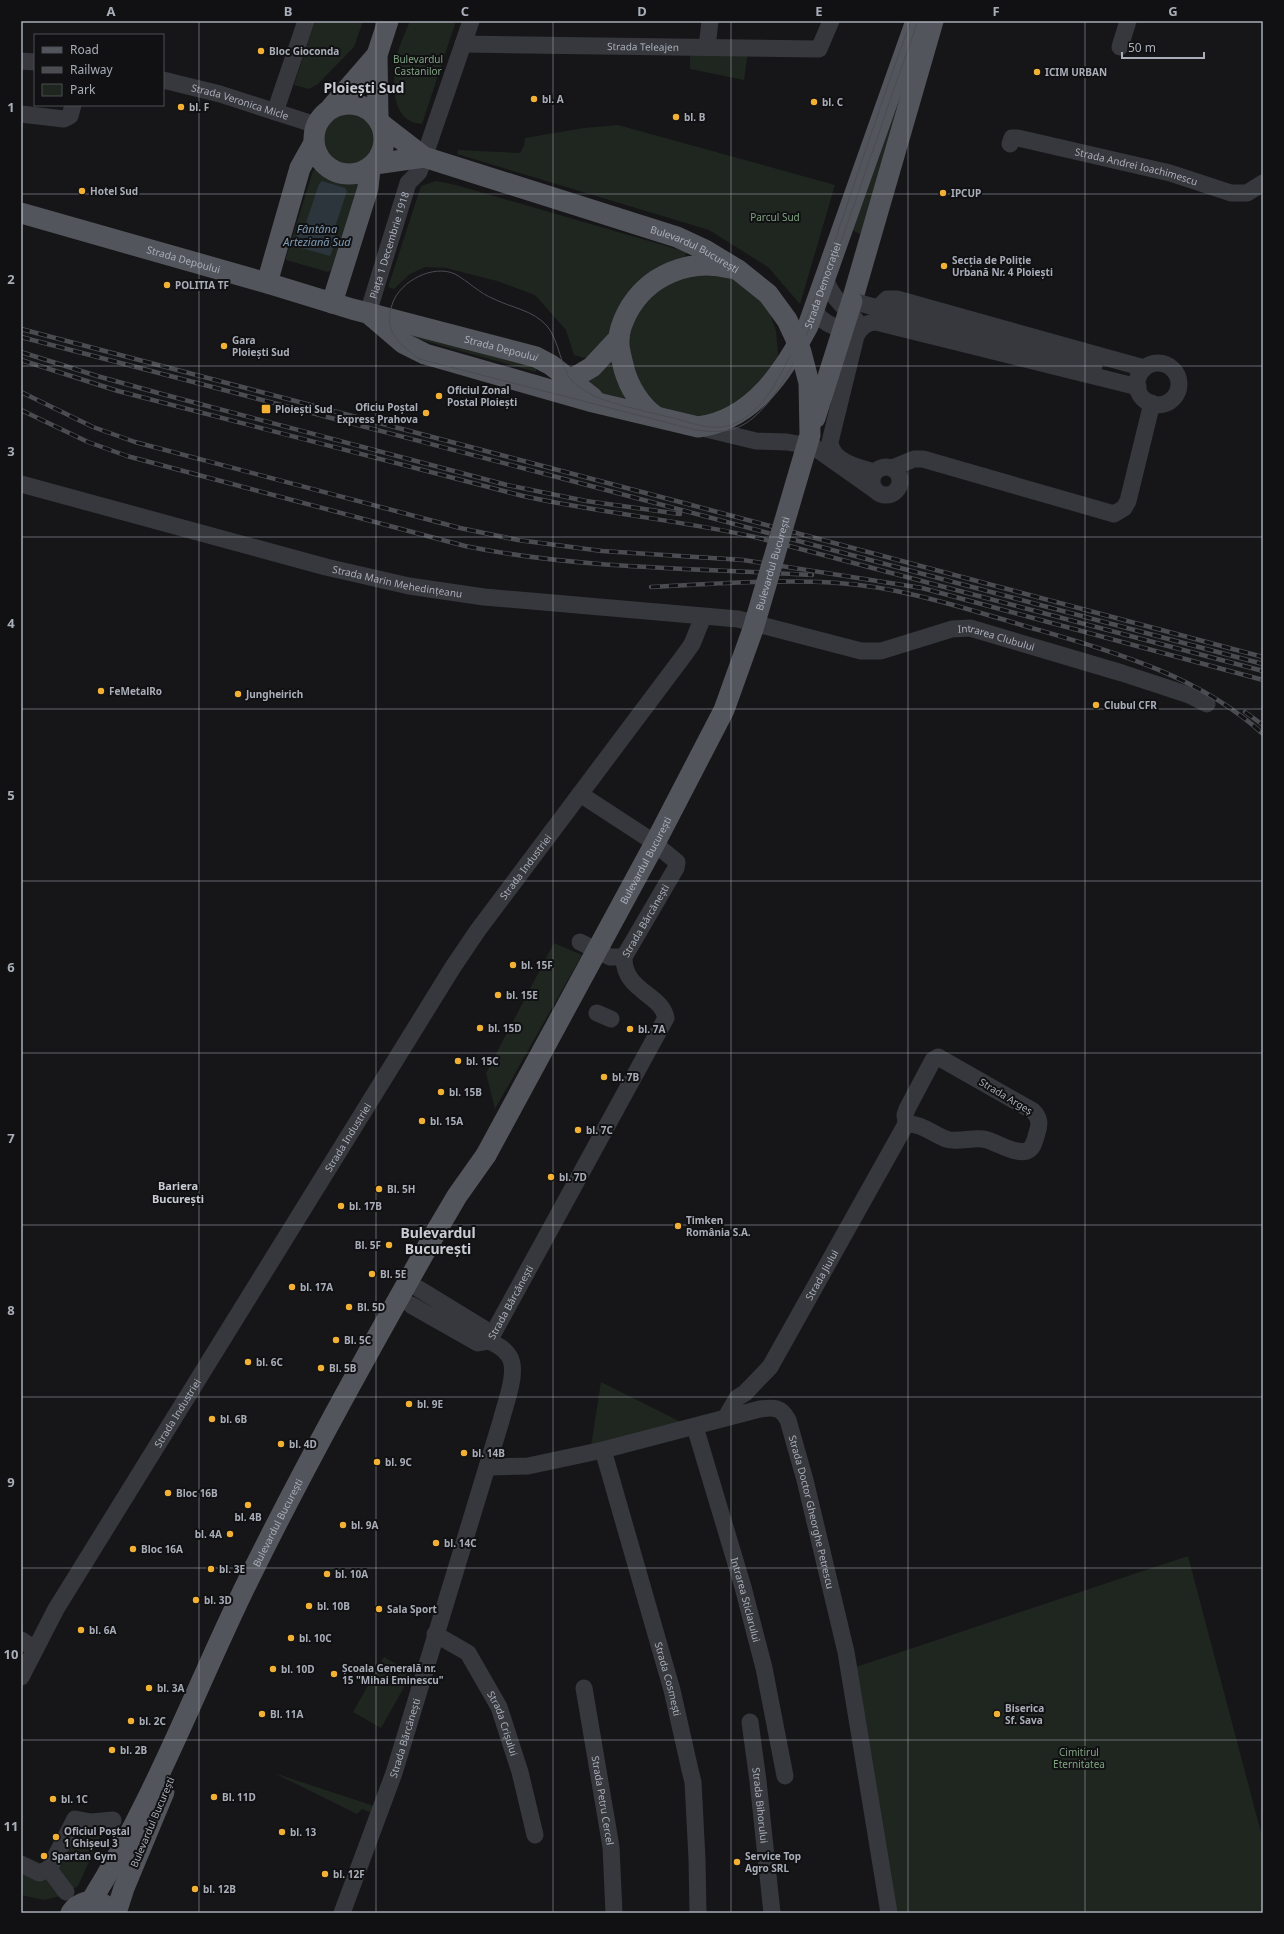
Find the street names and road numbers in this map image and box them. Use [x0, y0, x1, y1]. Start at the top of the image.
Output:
street label: Strada Teleajen [607, 39, 679, 54]
street label: Strada Veronica Micle [190, 80, 291, 123]
street label: Strada Andrei Ioachimescu [1074, 144, 1199, 189]
street label: Piața 1 Decembrie 1918 [366, 190, 412, 300]
street label: Bulevardul București [649, 222, 742, 276]
street label: Strada Democrației [801, 240, 844, 330]
street label: Strada Depoului [145, 242, 222, 276]
street label: Strada Depoului [463, 332, 541, 364]
street label: Bulevardul București [752, 515, 793, 612]
street label: Strada Marin Mehedințeanu [331, 562, 463, 601]
street label: Intrarea Clubului [957, 621, 1036, 654]
street label: Bulevardul București [616, 814, 674, 907]
street label: Strada Industriei [496, 831, 555, 902]
street label: Strada Bărcănești [618, 882, 672, 960]
street label: Strada Argeș [977, 1075, 1036, 1118]
street label: Strada Industriei [321, 1100, 374, 1174]
street label: Strada Jiului [802, 1247, 841, 1303]
street label: Strada Bărcănești [484, 1263, 536, 1342]
street label: Strada Industriei [151, 1376, 204, 1450]
street label: Strada Doctor Gheorghe Petrescu [786, 1433, 838, 1590]
street label: Bulevardul București [249, 1476, 306, 1569]
street label: Intrarea Sticlarului [728, 1556, 764, 1643]
street label: Strada Cosmești [651, 1640, 685, 1717]
street label: Strada Crișului [484, 1688, 521, 1758]
street label: Strada Bărcănești [386, 1696, 423, 1780]
street label: Strada Petru Cercel [589, 1755, 618, 1846]
street label: Strada Bihorului [749, 1767, 772, 1844]
street label: Bulevardul București [127, 1775, 177, 1869]

